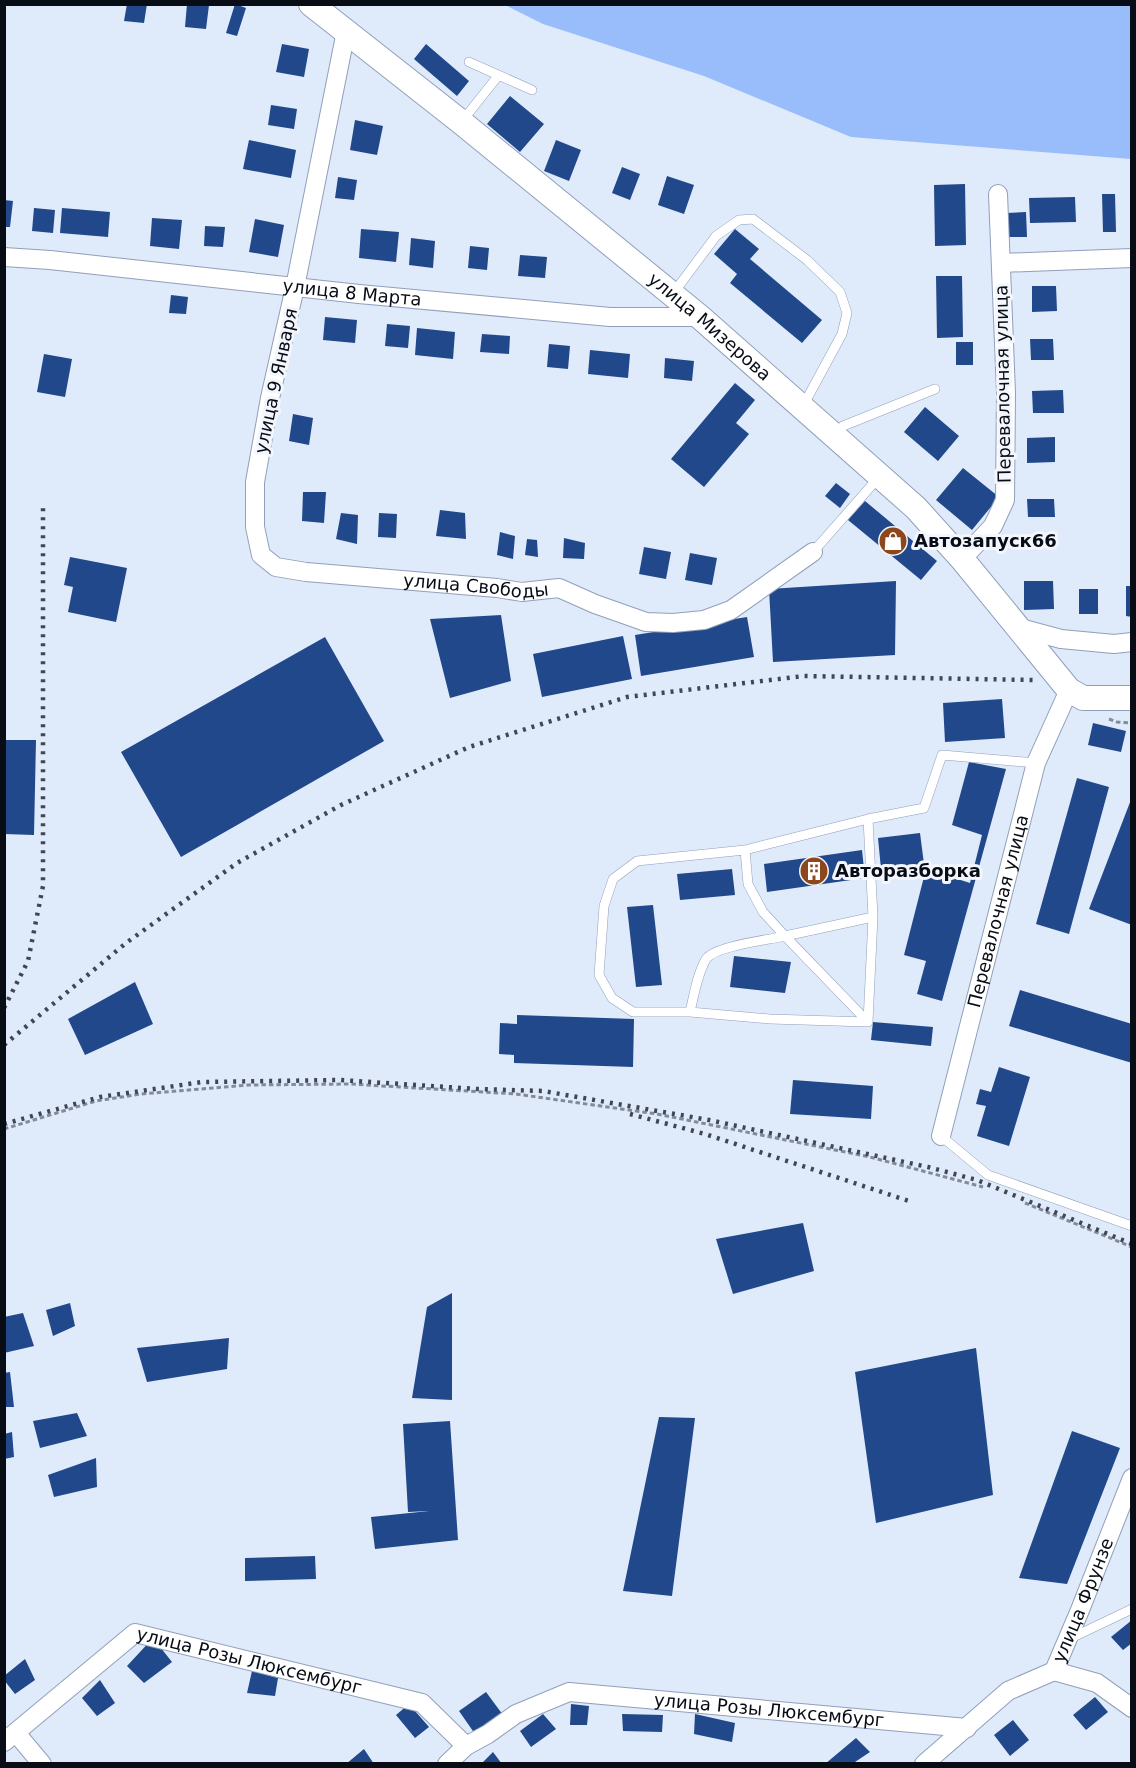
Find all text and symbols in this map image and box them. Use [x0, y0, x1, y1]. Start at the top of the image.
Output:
street label: улица Мизерова [644, 268, 776, 385]
street label: улица 8 Марта [282, 275, 423, 310]
street label: Перевалочная улица [990, 285, 1015, 483]
street label: улица 9 Января [250, 306, 301, 456]
shop icon: Автозапуск66 [877, 525, 909, 557]
place label: Автозапуск66 [914, 530, 1057, 551]
street label: улица Свободы [402, 569, 549, 602]
street label: Перевалочная улица [963, 812, 1032, 1010]
building icon: Авторазборка [798, 855, 830, 887]
place label: Авторазборка [835, 860, 981, 881]
street label: улица Фрунзе [1048, 1535, 1117, 1666]
street label: улица Розы Люксембург [135, 1623, 364, 1698]
street label: улица Розы Люксембург [653, 1689, 885, 1730]

